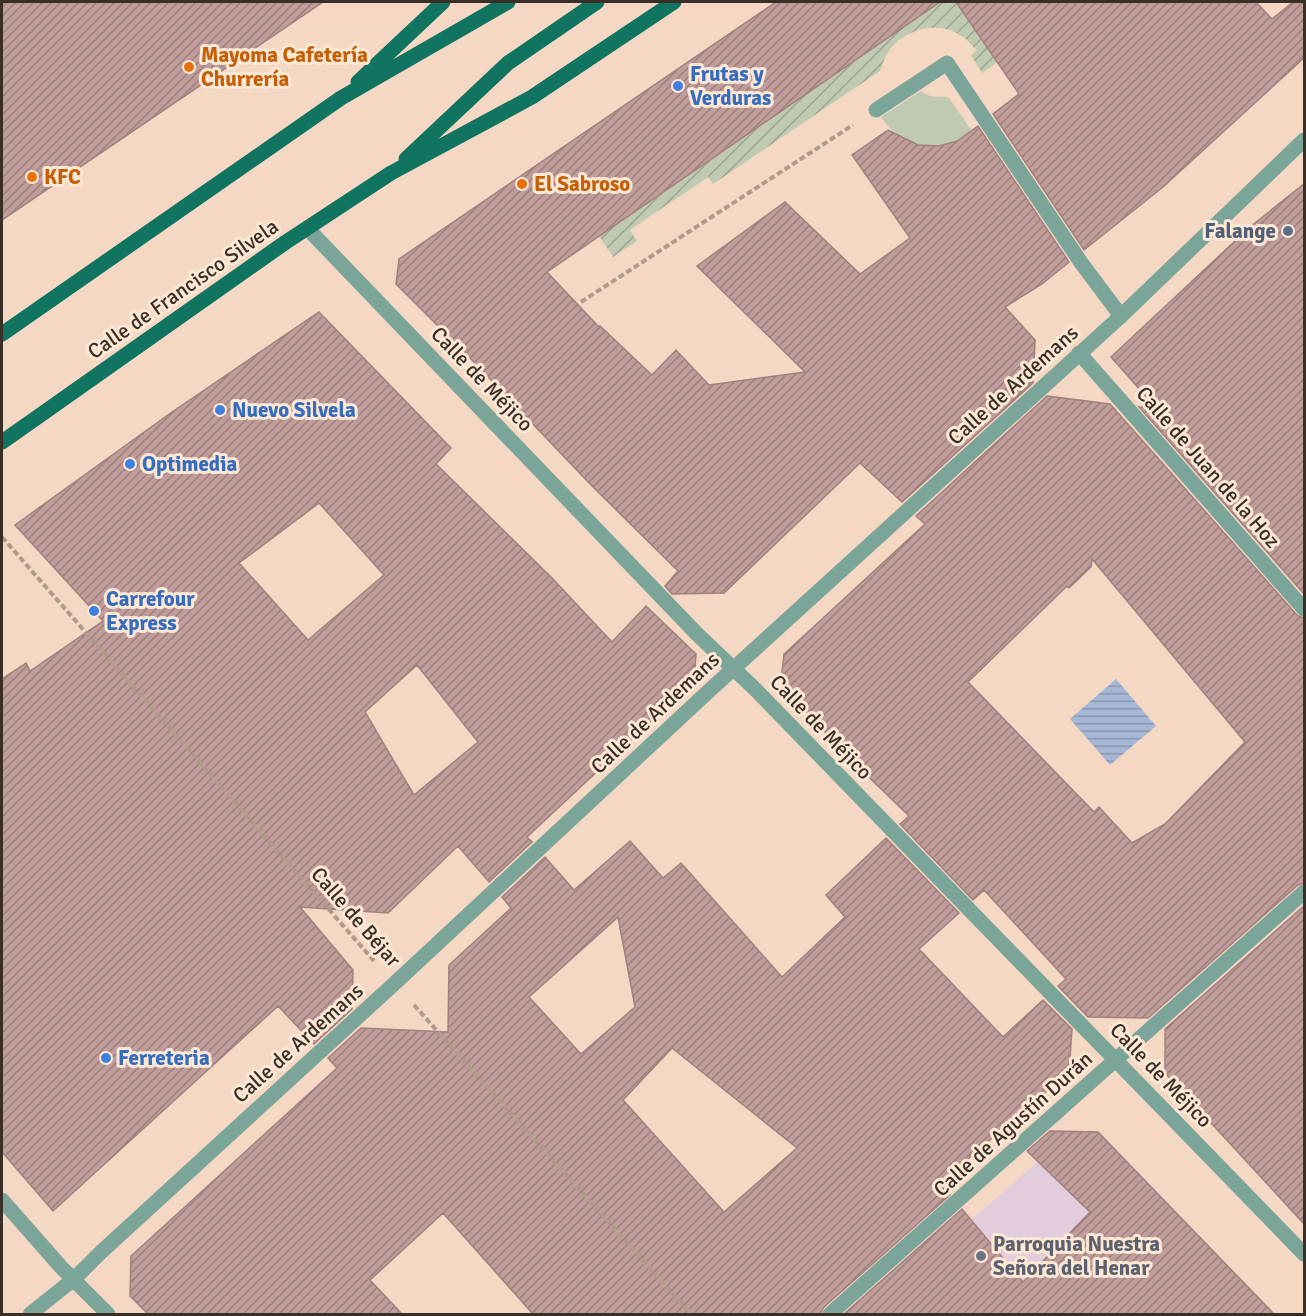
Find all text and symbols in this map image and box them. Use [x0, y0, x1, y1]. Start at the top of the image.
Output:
place label: Mayoma Cafetería Churrería [201, 42, 368, 92]
marker: Mayoma Cafetería Churrería [182, 60, 196, 74]
place label: Frutas y Verduras [690, 61, 771, 111]
marker: Frutas y Verduras [671, 79, 685, 93]
place label: KFC [44, 164, 81, 190]
marker: KFC [25, 170, 39, 184]
place label: El Sabroso [534, 171, 630, 197]
marker: El Sabroso [515, 177, 529, 191]
street label: Calle de Francisco Silvela [83, 213, 283, 365]
place label: Falange [1204, 218, 1276, 244]
marker: Falange [1281, 224, 1295, 238]
street label: Calle de Ardemans [942, 320, 1084, 450]
street label: Calle de Méjico [425, 321, 539, 437]
street label: Calle de Juan de la Hoz [1131, 381, 1285, 553]
place label: Nuevo Silvela [232, 397, 356, 423]
marker: Nuevo Silvela [213, 403, 227, 417]
place label: Optimedia [142, 451, 237, 477]
marker: Optimedia [123, 457, 137, 471]
place label: Carrefour Express [106, 586, 195, 636]
marker: Carrefour Express [87, 604, 101, 618]
street label: Calle de Ardemans [585, 647, 725, 779]
street label: Calle de Méjico [764, 669, 878, 785]
street label: Calle de Béjar [306, 862, 407, 972]
street label: Calle de Ardemans [227, 978, 369, 1108]
street label: Calle de Méjico [1104, 1017, 1218, 1133]
place label: Ferreteria [118, 1045, 210, 1071]
street label: Calle de Agustín Durán [928, 1046, 1098, 1202]
marker: Ferreteria [99, 1051, 113, 1065]
place label: Parroquia Nuestra Señora del Henar [993, 1231, 1160, 1281]
marker: Parroquia Nuestra Señora del Henar [974, 1249, 988, 1263]

